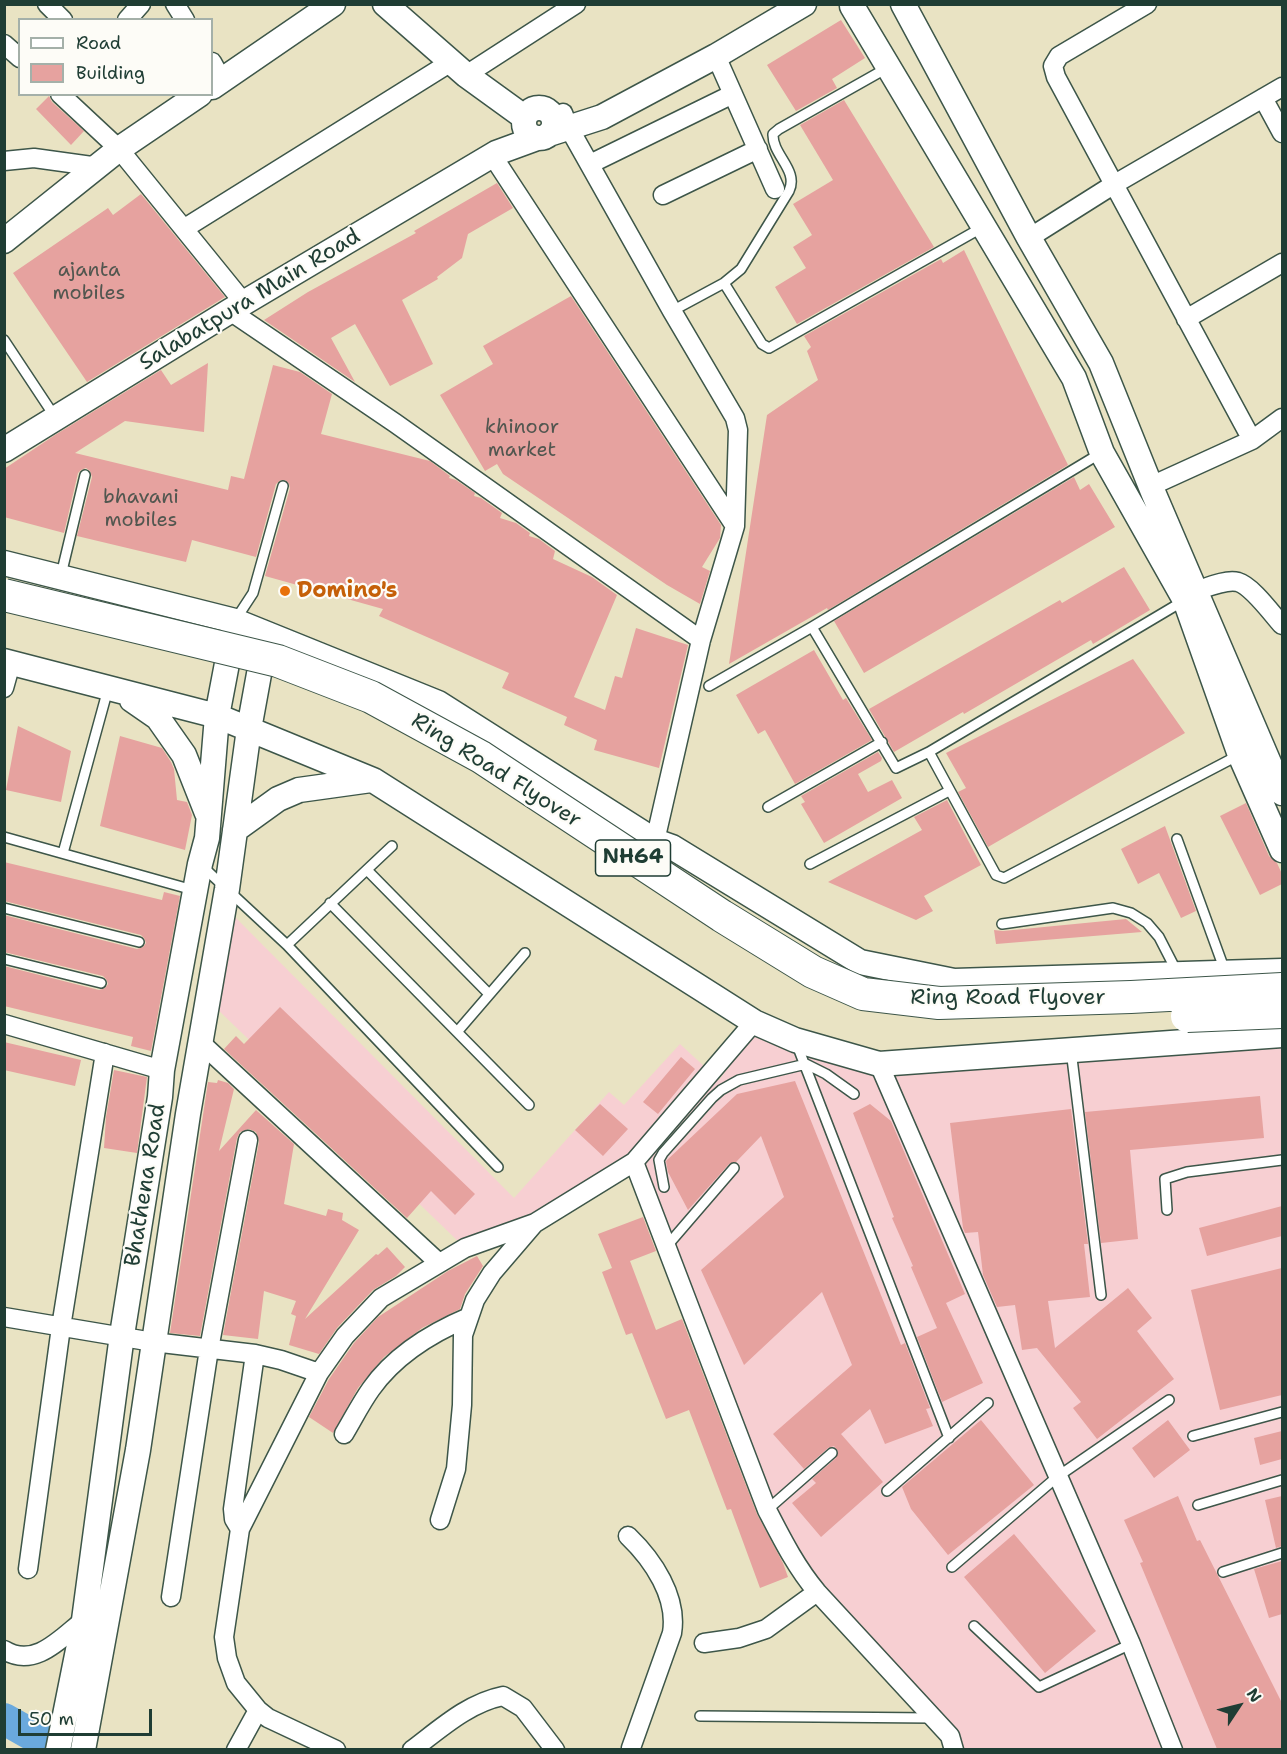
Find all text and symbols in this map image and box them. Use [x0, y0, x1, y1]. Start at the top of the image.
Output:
legend [18, 18, 213, 96]
text: Road [76, 31, 121, 55]
text: Building [76, 61, 145, 85]
street label: Salabatpura Main Road [135, 223, 365, 377]
house number: ajanta mobiles [52, 259, 126, 306]
house number: khinoor market [485, 416, 559, 463]
house number: bhavani mobiles [103, 486, 179, 533]
place label: Domino's [297, 578, 397, 604]
marker: Domino's [278, 584, 292, 598]
street label: Ring Road Flyover [406, 708, 586, 834]
road number: NH64 [596, 840, 670, 876]
street label: Ring Road Flyover [910, 985, 1106, 1011]
street label: Bhathena Road [120, 1102, 172, 1268]
north arrow [1209, 1676, 1269, 1736]
text: N [1242, 1684, 1266, 1707]
scale bar [21, 1697, 154, 1735]
text: 50 m [29, 1707, 74, 1731]

